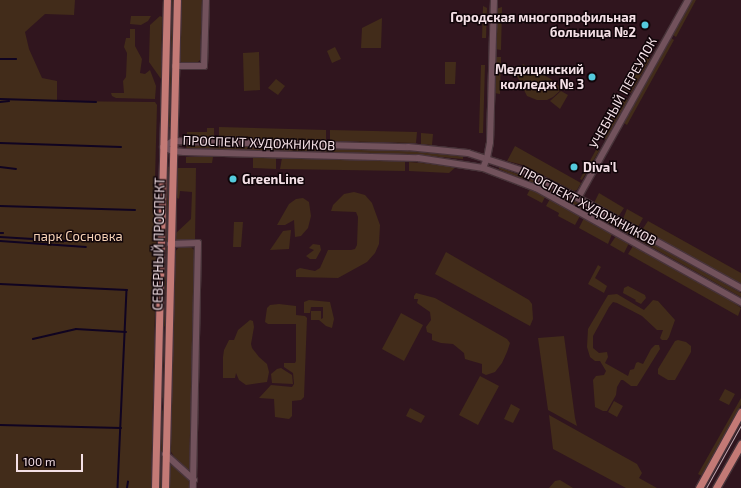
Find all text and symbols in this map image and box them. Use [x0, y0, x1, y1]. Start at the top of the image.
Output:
place label: Городская многопрофильная больница №2 [450, 10, 636, 41]
marker: Городская многопрофильная больница №2 [639, 19, 651, 31]
street label: УЧЕБНЫЙ ПЕРЕУЛОК [586, 35, 660, 151]
place label: Медицинский колледж № 3 [495, 62, 584, 93]
marker: Медицинский колледж № 3 [587, 72, 597, 82]
street label: ПРОСПЕКТ ХУДОЖНИКОВ [182, 133, 336, 153]
place label: Diva'l [583, 159, 617, 175]
marker: Diva'l [568, 161, 580, 173]
street label: ПРОСПЕКТ ХУДОЖНИКОВ [517, 163, 659, 249]
place label: GreenLine [242, 171, 304, 187]
marker: GreenLine [227, 173, 239, 185]
street label: СЕВЕРНЫЙ ПРОСПЕКТ [150, 177, 168, 311]
park label: парк Сосновка [33, 228, 123, 244]
scale bar [18, 446, 85, 472]
text: 100 m [23, 454, 55, 468]

